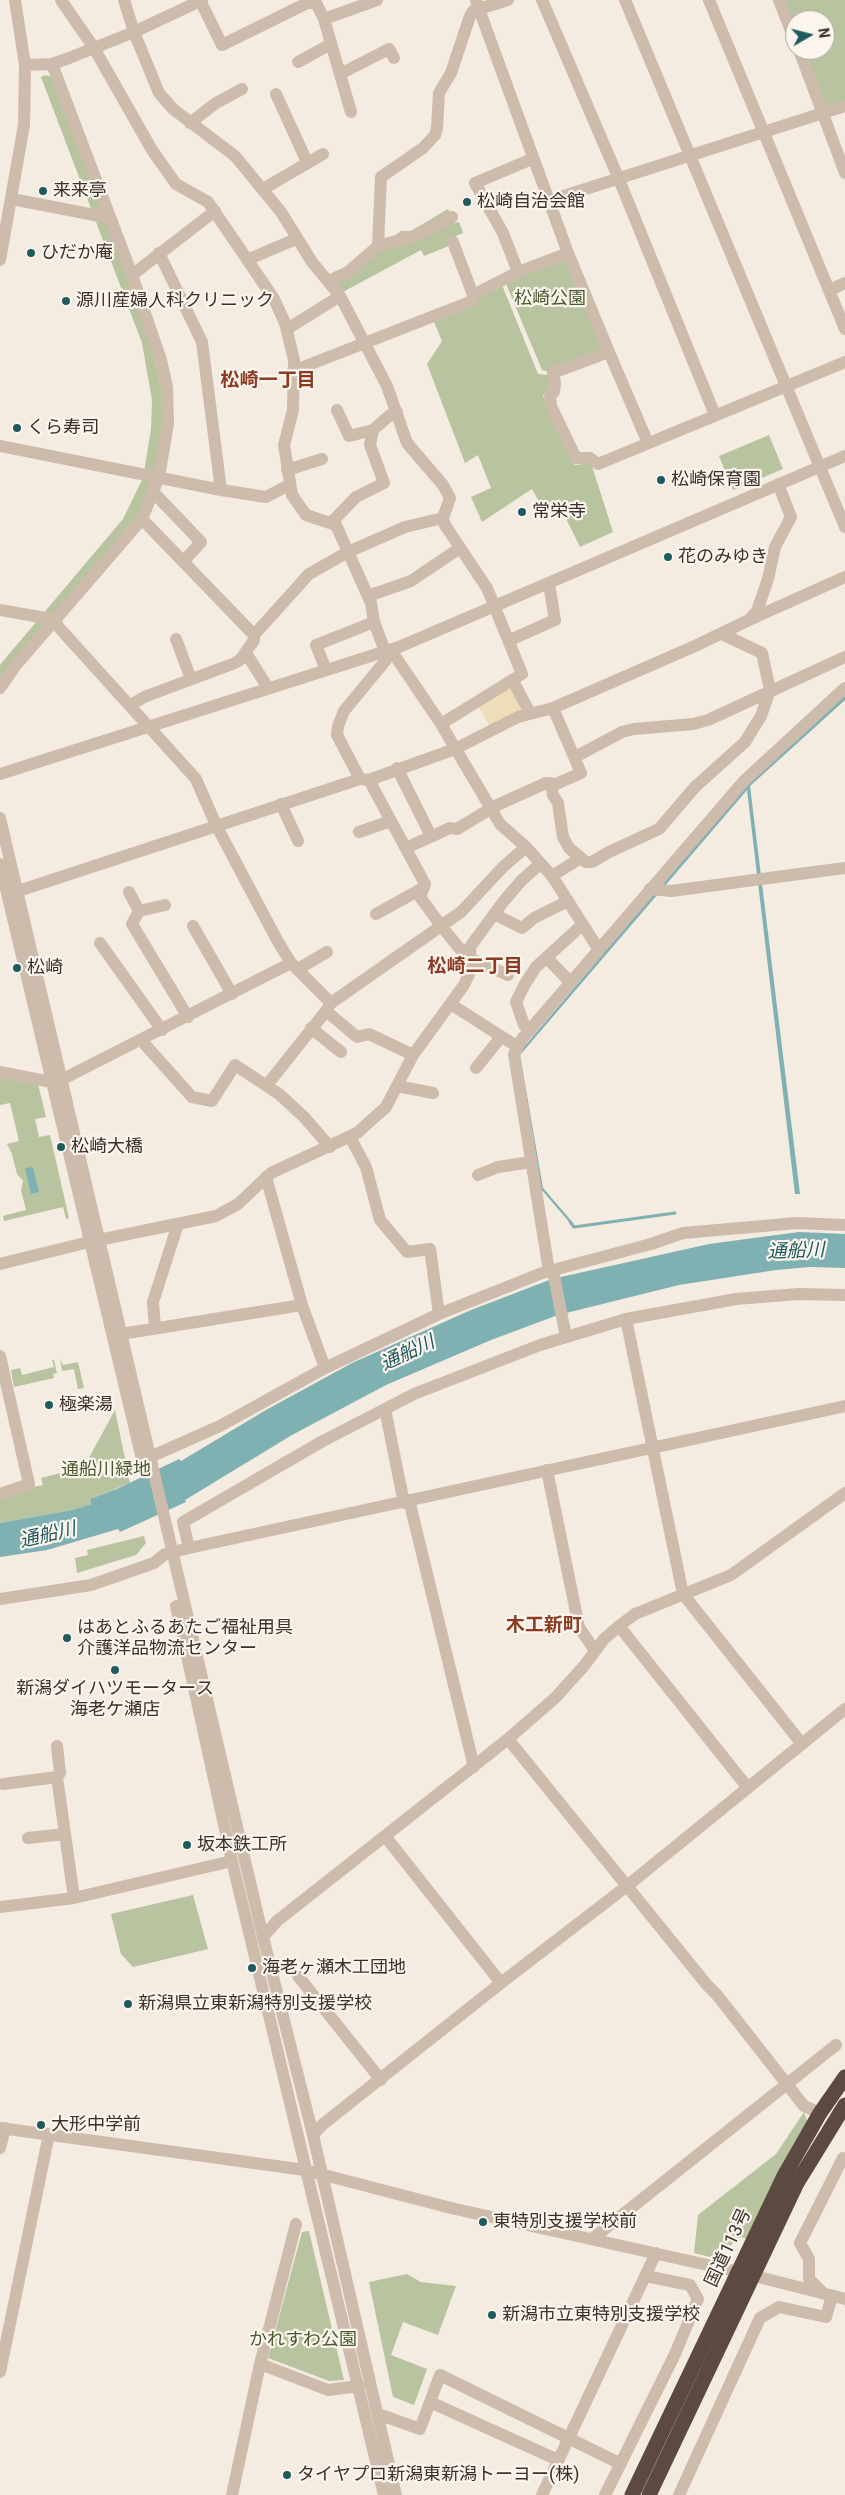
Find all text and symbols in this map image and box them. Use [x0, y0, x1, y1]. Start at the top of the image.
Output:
north arrow [785, 10, 835, 60]
text: N [815, 27, 832, 39]
place label: 来来亭 [53, 180, 107, 202]
marker: 来来亭 [37, 185, 49, 197]
place label: 松崎自治会館 [477, 191, 585, 213]
marker: 松崎自治会館 [461, 196, 473, 208]
place label: ひだか庵 [41, 242, 113, 264]
marker: ひだか庵 [25, 247, 37, 259]
park label: 松崎公園 [514, 288, 586, 310]
place label: 源川産婦人科クリニック [76, 290, 274, 312]
marker: 源川産婦人科クリニック [60, 295, 72, 307]
district label: 松崎一丁目 [221, 370, 315, 392]
place label: くら寿司 [27, 417, 99, 439]
marker: くら寿司 [11, 422, 23, 434]
place label: 松崎保育園 [671, 469, 761, 491]
marker: 松崎保育園 [655, 474, 667, 486]
place label: 常栄寺 [532, 501, 586, 523]
marker: 常栄寺 [516, 506, 528, 518]
place label: 花のみゆき [678, 546, 768, 568]
marker: 花のみゆき [662, 551, 674, 563]
district label: 松崎二丁目 [428, 956, 522, 978]
place label: 松崎 [27, 957, 63, 979]
marker: 松崎 [11, 962, 23, 974]
place label: 松崎大橋 [71, 1136, 143, 1158]
marker: 松崎大橋 [55, 1141, 67, 1153]
water label: 通船川 [767, 1240, 825, 1264]
water label: 通船川 [377, 1332, 439, 1376]
place label: 極楽湯 [59, 1394, 113, 1416]
marker: 極楽湯 [43, 1399, 55, 1411]
park label: 通船川緑地 [61, 1459, 151, 1481]
water label: 通船川 [18, 1518, 78, 1554]
district label: 木工新町 [506, 1615, 582, 1637]
place label: はあとふるあたご福祉用具 介護洋品物流センター [77, 1617, 293, 1660]
marker: はあとふるあたご福祉用具 介護洋品物流センター [61, 1632, 73, 1644]
marker: 新潟ダイハツモータース 海老ケ瀬店 [109, 1664, 121, 1676]
place label: 新潟ダイハツモータース 海老ケ瀬店 [16, 1678, 214, 1720]
place label: 坂本鉄工所 [197, 1834, 287, 1856]
marker: 坂本鉄工所 [181, 1839, 193, 1851]
place label: 海老ヶ瀬木工団地 [262, 1957, 406, 1979]
marker: 海老ヶ瀬木工団地 [246, 1962, 258, 1974]
place label: 新潟県立東新潟特別支援学校 [138, 1993, 372, 2015]
marker: 新潟県立東新潟特別支援学校 [122, 1998, 134, 2010]
place label: 大形中学前 [51, 2114, 141, 2136]
marker: 大形中学前 [35, 2119, 47, 2131]
street label: 国道113号 [701, 2205, 757, 2291]
place label: 東特別支援学校前 [493, 2211, 637, 2233]
marker: 東特別支援学校前 [477, 2216, 489, 2228]
place label: 新潟市立東特別支援学校 [502, 2304, 700, 2326]
marker: 新潟市立東特別支援学校 [486, 2309, 498, 2321]
park label: かれすわ公園 [249, 2329, 357, 2351]
place label: タイヤプロ新潟東新潟トーヨー(株) [297, 2464, 579, 2486]
marker: タイヤプロ新潟東新潟トーヨー(株) [281, 2469, 293, 2481]

